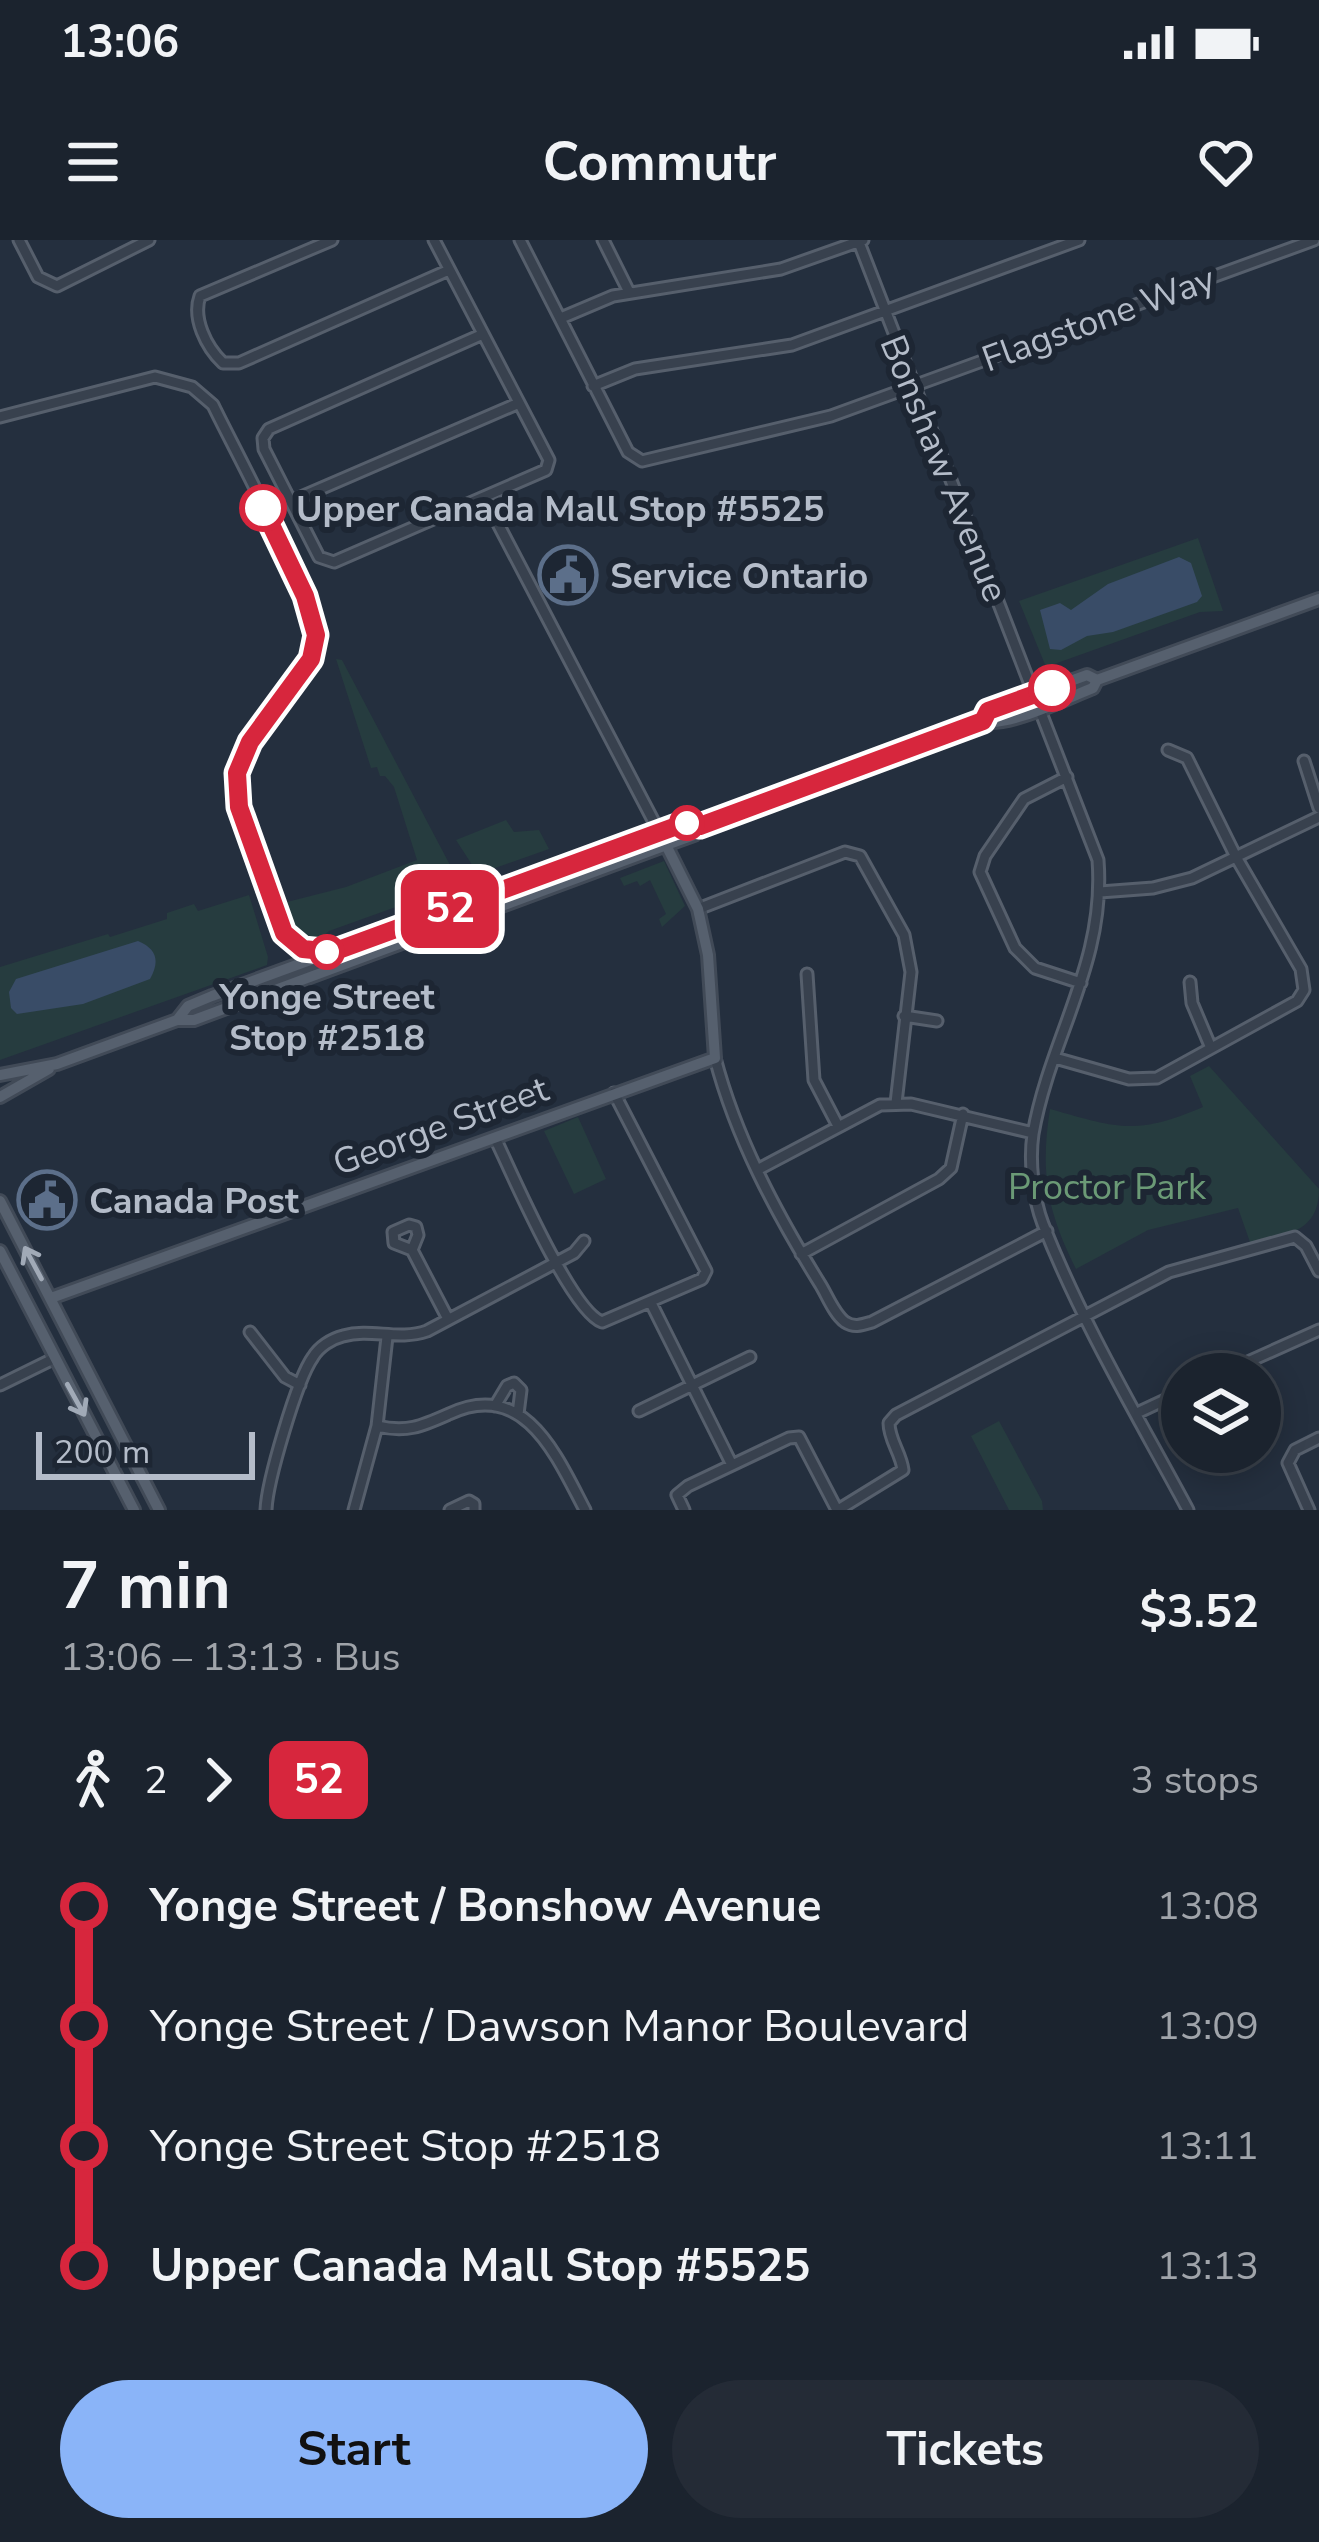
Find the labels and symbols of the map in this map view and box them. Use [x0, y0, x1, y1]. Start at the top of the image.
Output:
street label: Flagstone Way [976, 254, 1222, 384]
street label: Bonshaw Avenue [868, 328, 1019, 609]
place label: Upper Canada Mall Stop #5525 [296, 485, 824, 534]
marker: Upper Canada Mall Stop #5525 [241, 486, 285, 530]
public building icon: Service Ontario [537, 544, 599, 606]
place label: Service Ontario [610, 552, 868, 601]
unlabelled marker [1030, 666, 1074, 710]
unlabelled marker [671, 807, 703, 839]
line badge: 52 [396, 870, 504, 948]
marker: Yonge Street Stop #2518 [311, 936, 343, 968]
place label: Yonge Street Stop #2518 [219, 973, 435, 1063]
street label: George Street [326, 1065, 555, 1188]
park label: Proctor Park [1008, 1163, 1207, 1212]
public building icon: Canada Post [16, 1169, 78, 1231]
place label: Canada Post [89, 1177, 299, 1226]
one-way arrow [21, 1246, 44, 1281]
one-way arrow [65, 1381, 88, 1416]
scale bar [36, 1426, 255, 1479]

